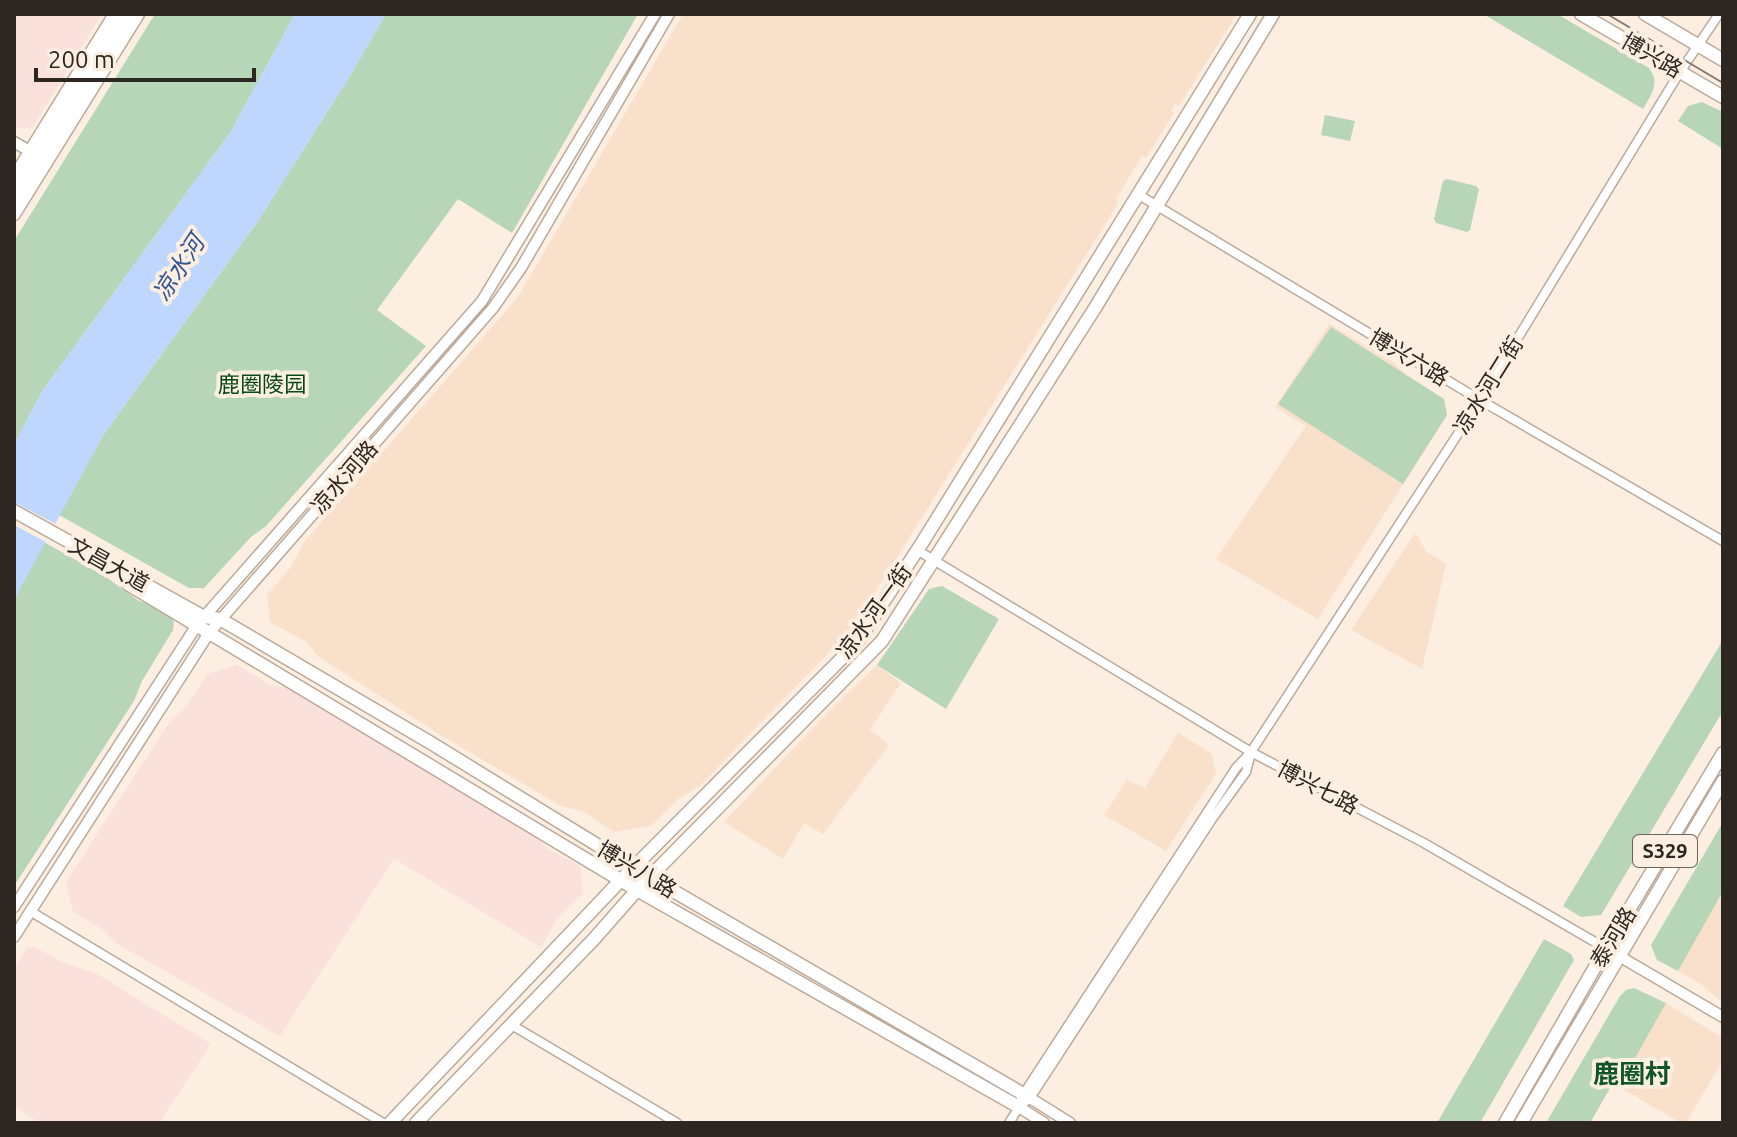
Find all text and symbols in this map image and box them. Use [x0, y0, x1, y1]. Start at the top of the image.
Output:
street label: 博兴路 [1617, 27, 1687, 82]
scale bar [36, 32, 254, 82]
text: 200 m [48, 46, 115, 73]
water label: 凉水河 [148, 227, 212, 305]
street label: 博兴六路 [1365, 323, 1453, 390]
street label: 凉水河二街 [1448, 331, 1527, 438]
park label: 鹿圈陵园 [218, 371, 306, 396]
street label: 凉水河路 [305, 435, 382, 518]
street label: 文昌大道 [65, 531, 154, 596]
street label: 凉水河一街 [831, 559, 916, 663]
street label: 博兴七路 [1274, 755, 1363, 818]
street label: 博兴八路 [593, 835, 681, 902]
road number: S329 [1633, 835, 1697, 867]
street label: 泰河路 [1585, 902, 1640, 971]
district label: 鹿圈村 [1593, 1059, 1671, 1088]

